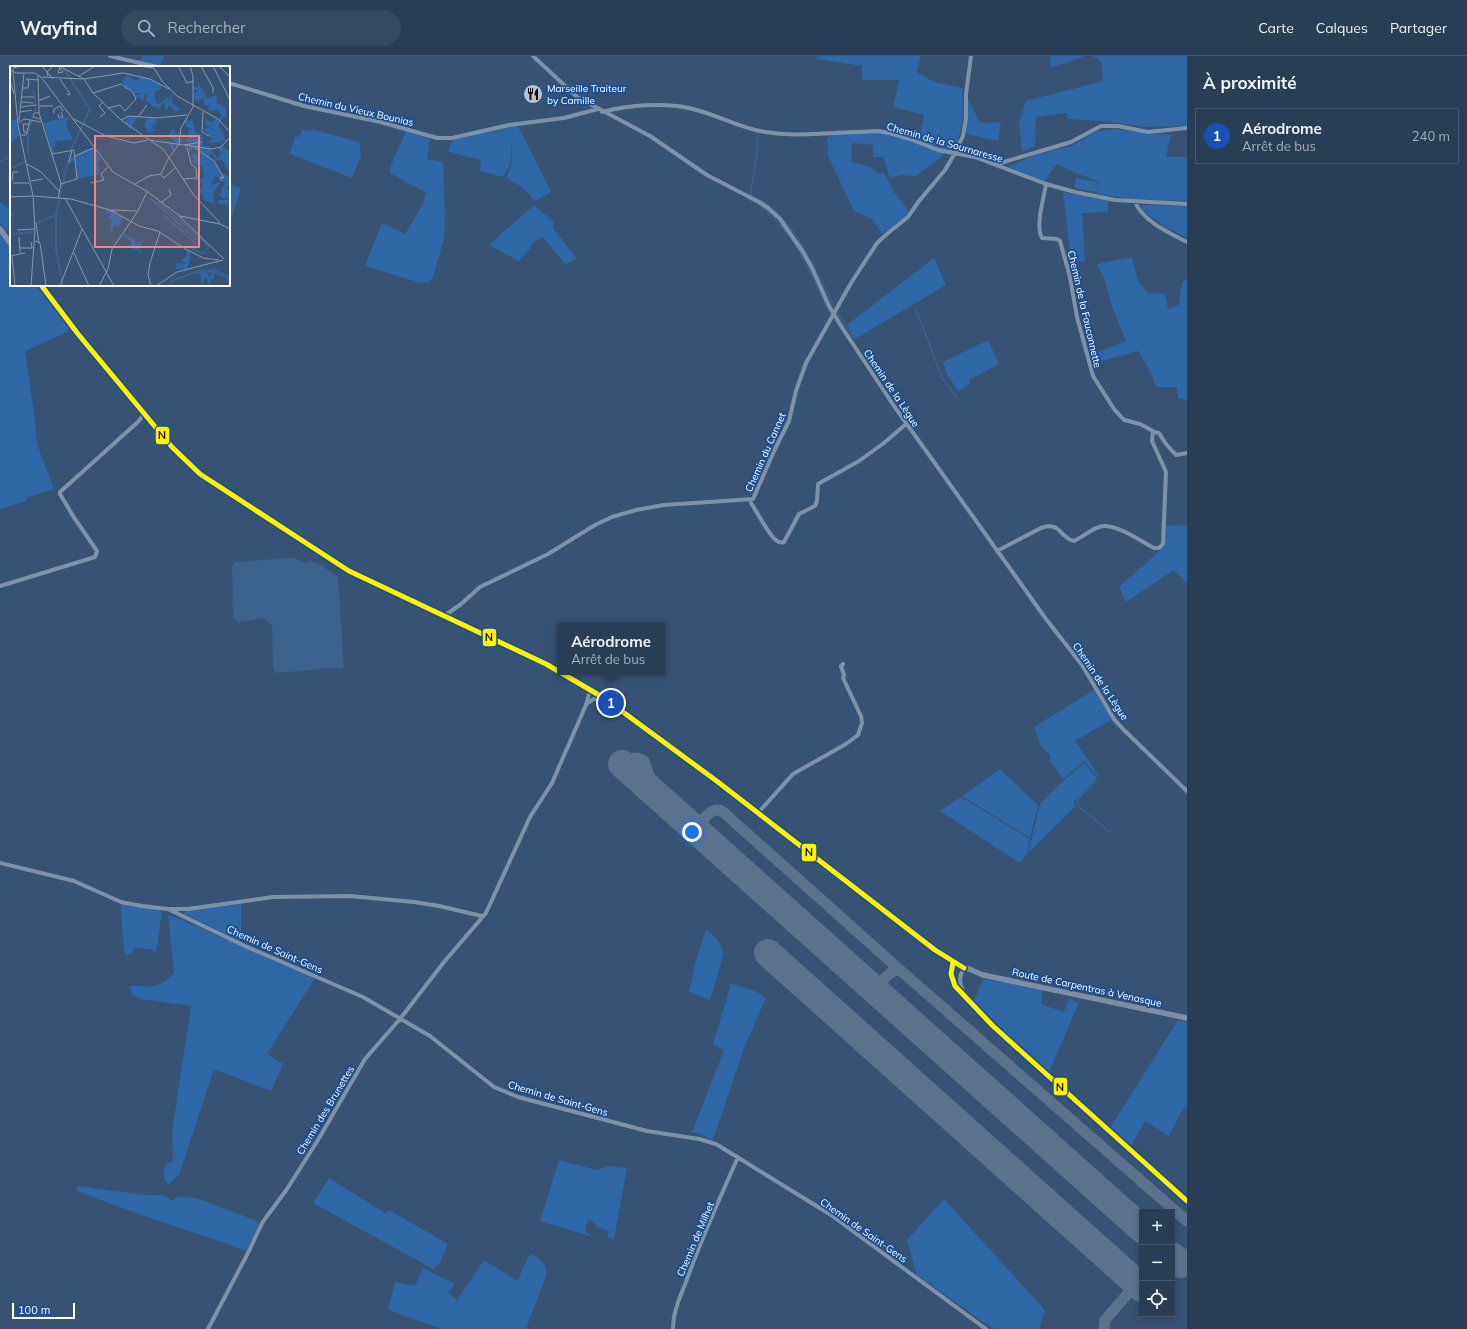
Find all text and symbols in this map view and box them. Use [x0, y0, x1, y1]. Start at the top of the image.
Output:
search box [121, 10, 401, 46]
text: Wayfind [20, 16, 97, 40]
icon: search [135, 17, 157, 39]
text: Rechercher [167, 18, 245, 37]
text: Carte [1258, 19, 1294, 37]
text: Calques [1316, 19, 1368, 37]
text: Partager [1390, 19, 1447, 37]
inset map [10, 66, 230, 286]
text: À proximité [1203, 72, 1297, 93]
place label: Marseille Traiteur by Camille [547, 82, 627, 107]
restaurant icon: Marseille Traiteur by Camille [522, 83, 544, 105]
street label: Chemin du Vieux Bounias [297, 90, 415, 129]
text: Aérodrome [1242, 119, 1322, 138]
street label: Chemin de la Sournaresse [885, 120, 1005, 165]
text: 1 [1213, 128, 1221, 144]
text: 240 m [1412, 128, 1450, 144]
text: Arrêt de bus [1242, 138, 1316, 154]
street label: Chemin de la Fauconnette [1065, 249, 1104, 369]
street label: Chemin de la Lègue [861, 347, 922, 430]
street label: Chemin du Cannet [742, 410, 789, 494]
line badge: N [155, 426, 170, 445]
text: N [158, 428, 166, 442]
popup [557, 623, 665, 675]
line badge: N [482, 628, 497, 647]
text: N [485, 630, 493, 644]
text: Aérodrome [571, 632, 651, 651]
street label: Chemin de la Lègue [1070, 640, 1131, 723]
text: Arrêt de bus [571, 651, 645, 667]
pin: 1 [598, 688, 624, 718]
your location [682, 822, 702, 842]
line badge: N [801, 843, 817, 862]
text: N [805, 845, 813, 859]
street label: Chemin de Saint-Gens [225, 922, 325, 976]
street label: Route de Carpentras à Venasque [1011, 965, 1163, 1010]
street label: Chemin des Brunettes [294, 1063, 357, 1157]
line badge: N [1053, 1077, 1068, 1096]
street label: Chemin de Saint-Gens [506, 1078, 609, 1119]
text: N [1056, 1080, 1064, 1094]
street label: Chemin de Saint-Gens [818, 1195, 910, 1265]
street label: Chemin de Milhet [674, 1199, 717, 1279]
map controls [1139, 1209, 1175, 1317]
button: + [1139, 1209, 1175, 1245]
button: − [1139, 1245, 1175, 1281]
button: locate [1139, 1281, 1175, 1317]
scale bar [12, 1301, 75, 1320]
text: 100 m [18, 1303, 50, 1317]

